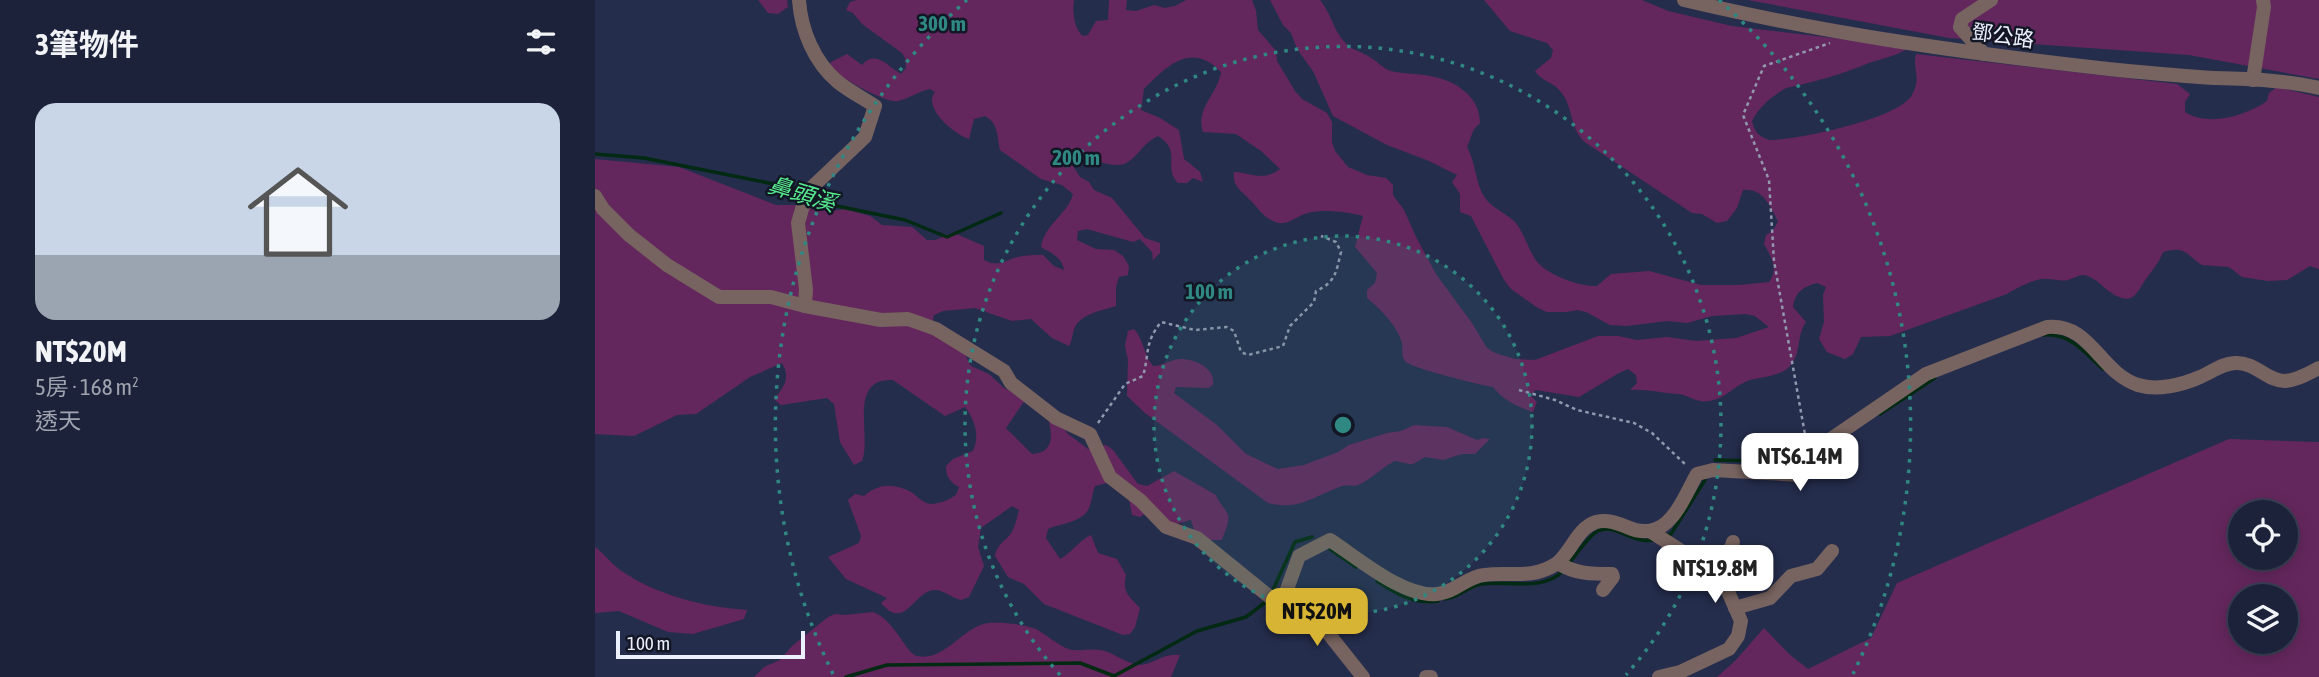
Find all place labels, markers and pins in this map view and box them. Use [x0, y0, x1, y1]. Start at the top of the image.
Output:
centre of rings [1331, 413, 1355, 437]
pin: NT$6.14M [1728, 434, 1872, 493]
pin: NT$19.8M [1643, 546, 1787, 605]
pin: NT$20M [1260, 588, 1374, 648]

